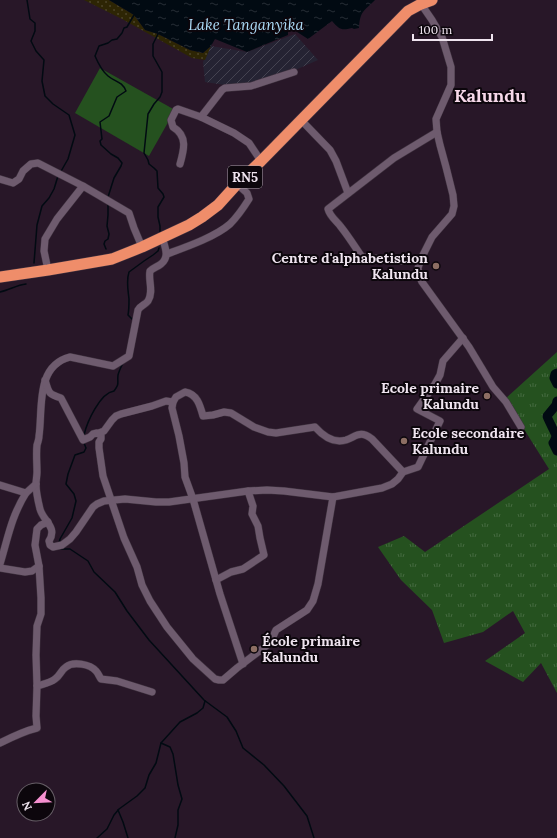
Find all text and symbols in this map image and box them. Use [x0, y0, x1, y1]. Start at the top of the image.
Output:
water label: Lake Tanganyika [188, 15, 305, 34]
scale bar [413, 16, 492, 42]
text: 100 m [419, 22, 452, 37]
district label: Kalundu [454, 84, 526, 107]
road number: RN5 [228, 166, 262, 188]
place label: Centre d'alphabetistion Kalundu [272, 249, 428, 283]
marker: Centre d'alphabetistion Kalundu [431, 261, 441, 271]
place label: Ecole primaire Kalundu [381, 379, 479, 413]
marker: Ecole primaire Kalundu [482, 391, 492, 401]
place label: Ecole secondaire Kalundu [412, 424, 525, 458]
marker: Ecole secondaire Kalundu [399, 436, 409, 446]
place label: École primaire Kalundu [262, 632, 360, 666]
marker: École primaire Kalundu [249, 644, 259, 654]
north arrow [16, 782, 56, 822]
text: N [19, 799, 35, 813]

